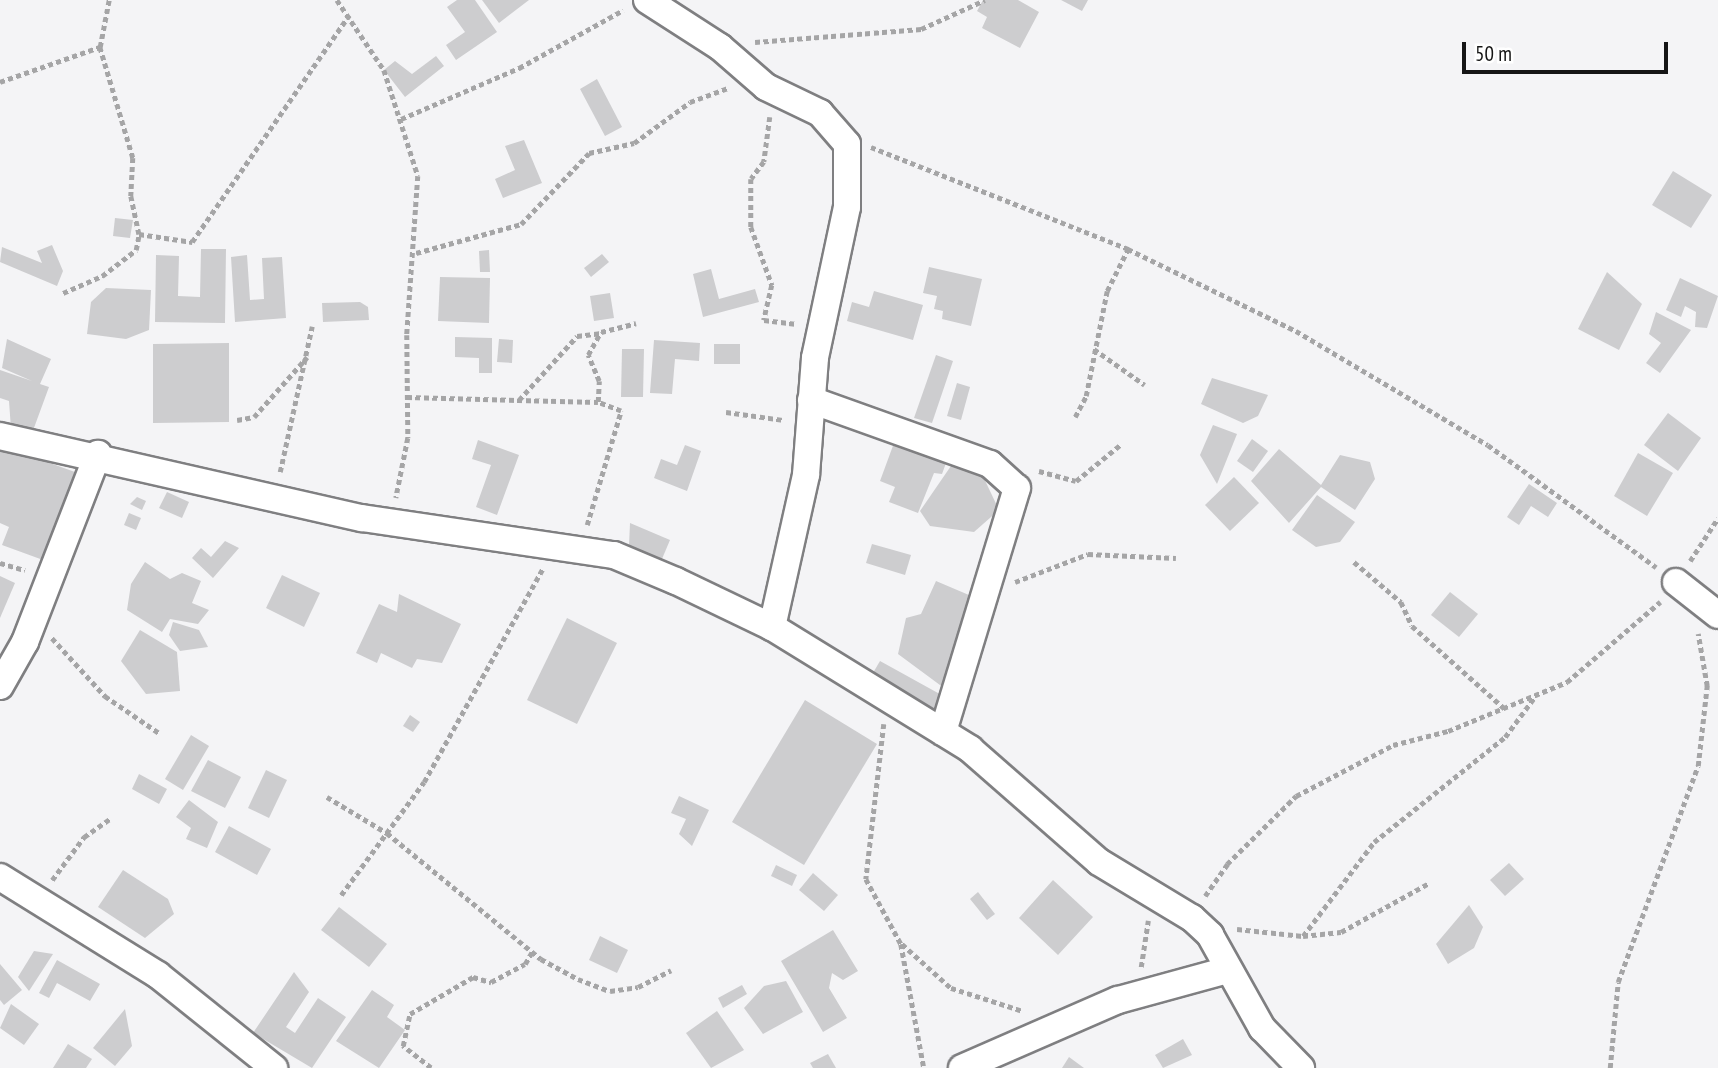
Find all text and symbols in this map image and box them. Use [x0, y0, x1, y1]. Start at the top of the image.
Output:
scale bar [1466, 28, 1672, 72]
text: 50 m [1475, 40, 1512, 67]

